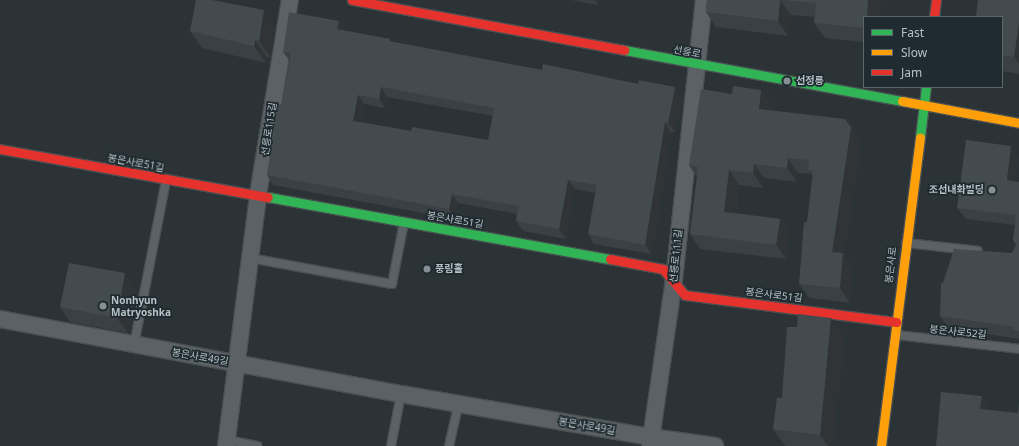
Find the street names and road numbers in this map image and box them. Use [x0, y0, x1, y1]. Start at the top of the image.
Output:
street label: 선릉로 [672, 43, 702, 61]
street label: 선릉로115길 [259, 101, 279, 157]
street label: 봉은사로51길 [107, 152, 165, 174]
street label: 봉은사로51길 [426, 209, 484, 231]
street label: 선릉로111길 [667, 229, 685, 283]
street label: 봉은사로 [883, 246, 899, 284]
street label: 봉은사로51길 [745, 286, 803, 304]
street label: 봉은사로52길 [929, 323, 987, 341]
street label: 봉은사로49길 [171, 346, 229, 368]
street label: 봉은사로49길 [558, 415, 616, 437]

